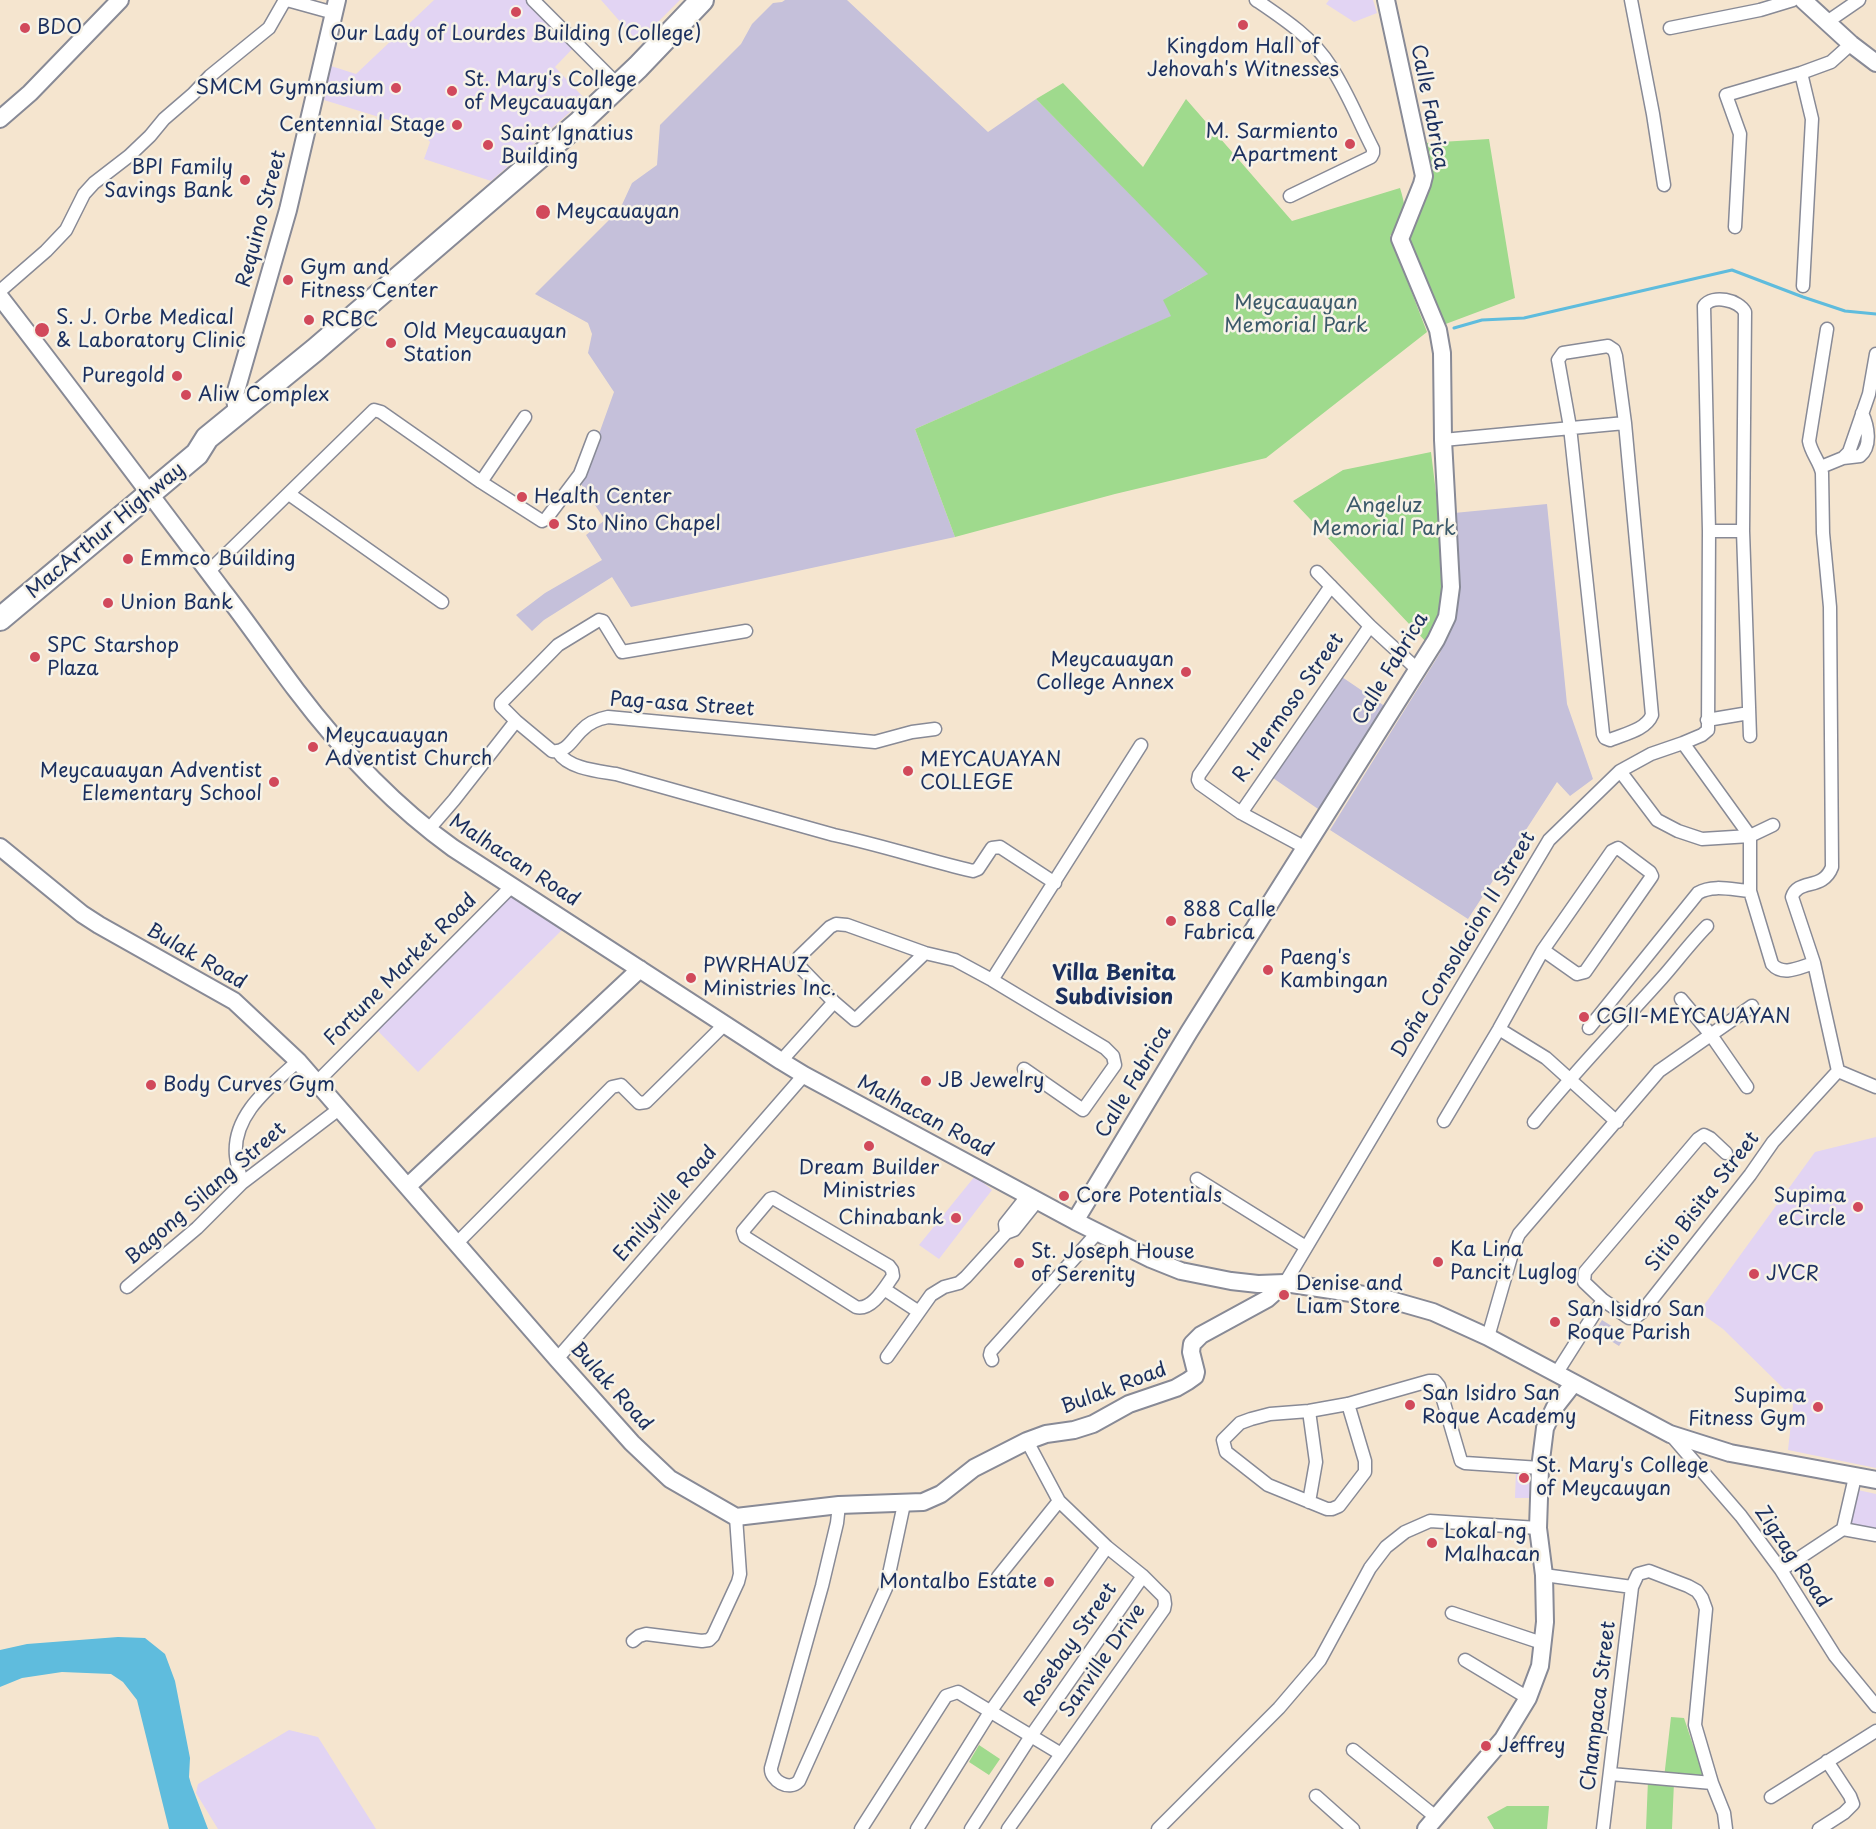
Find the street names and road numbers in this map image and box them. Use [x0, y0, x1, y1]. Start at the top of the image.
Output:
street label: Calle Fabrica [1405, 43, 1453, 171]
street label: Requino Street [232, 148, 292, 290]
street label: MacArthur Highway [22, 458, 190, 604]
street label: Calle Fabrica [1348, 609, 1434, 729]
street label: R. Hermoso Street [1228, 629, 1350, 787]
street label: Pag-asa Street [609, 688, 755, 722]
street label: Malhacan Road [444, 810, 584, 912]
street label: Doña Consolacion II Street [1387, 828, 1541, 1062]
street label: Fortune Market Road [320, 889, 482, 1051]
street label: Bulak Road [142, 919, 250, 995]
street label: Calle Fabrica [1091, 1022, 1177, 1142]
street label: Malhacan Road [853, 1071, 997, 1163]
street label: Bagong Silang Street [121, 1117, 291, 1271]
street label: Sitio Bisita Street [1641, 1127, 1765, 1277]
street label: Emilyville Road [609, 1141, 723, 1267]
street label: Bulak Road [565, 1338, 657, 1436]
street label: Bulak Road [1058, 1358, 1170, 1420]
street label: Zigzag Road [1749, 1501, 1835, 1613]
street label: Rosebay Street [1019, 1579, 1123, 1711]
street label: Sanville Drive [1055, 1600, 1151, 1722]
street label: Champaca Street [1577, 1620, 1621, 1792]

